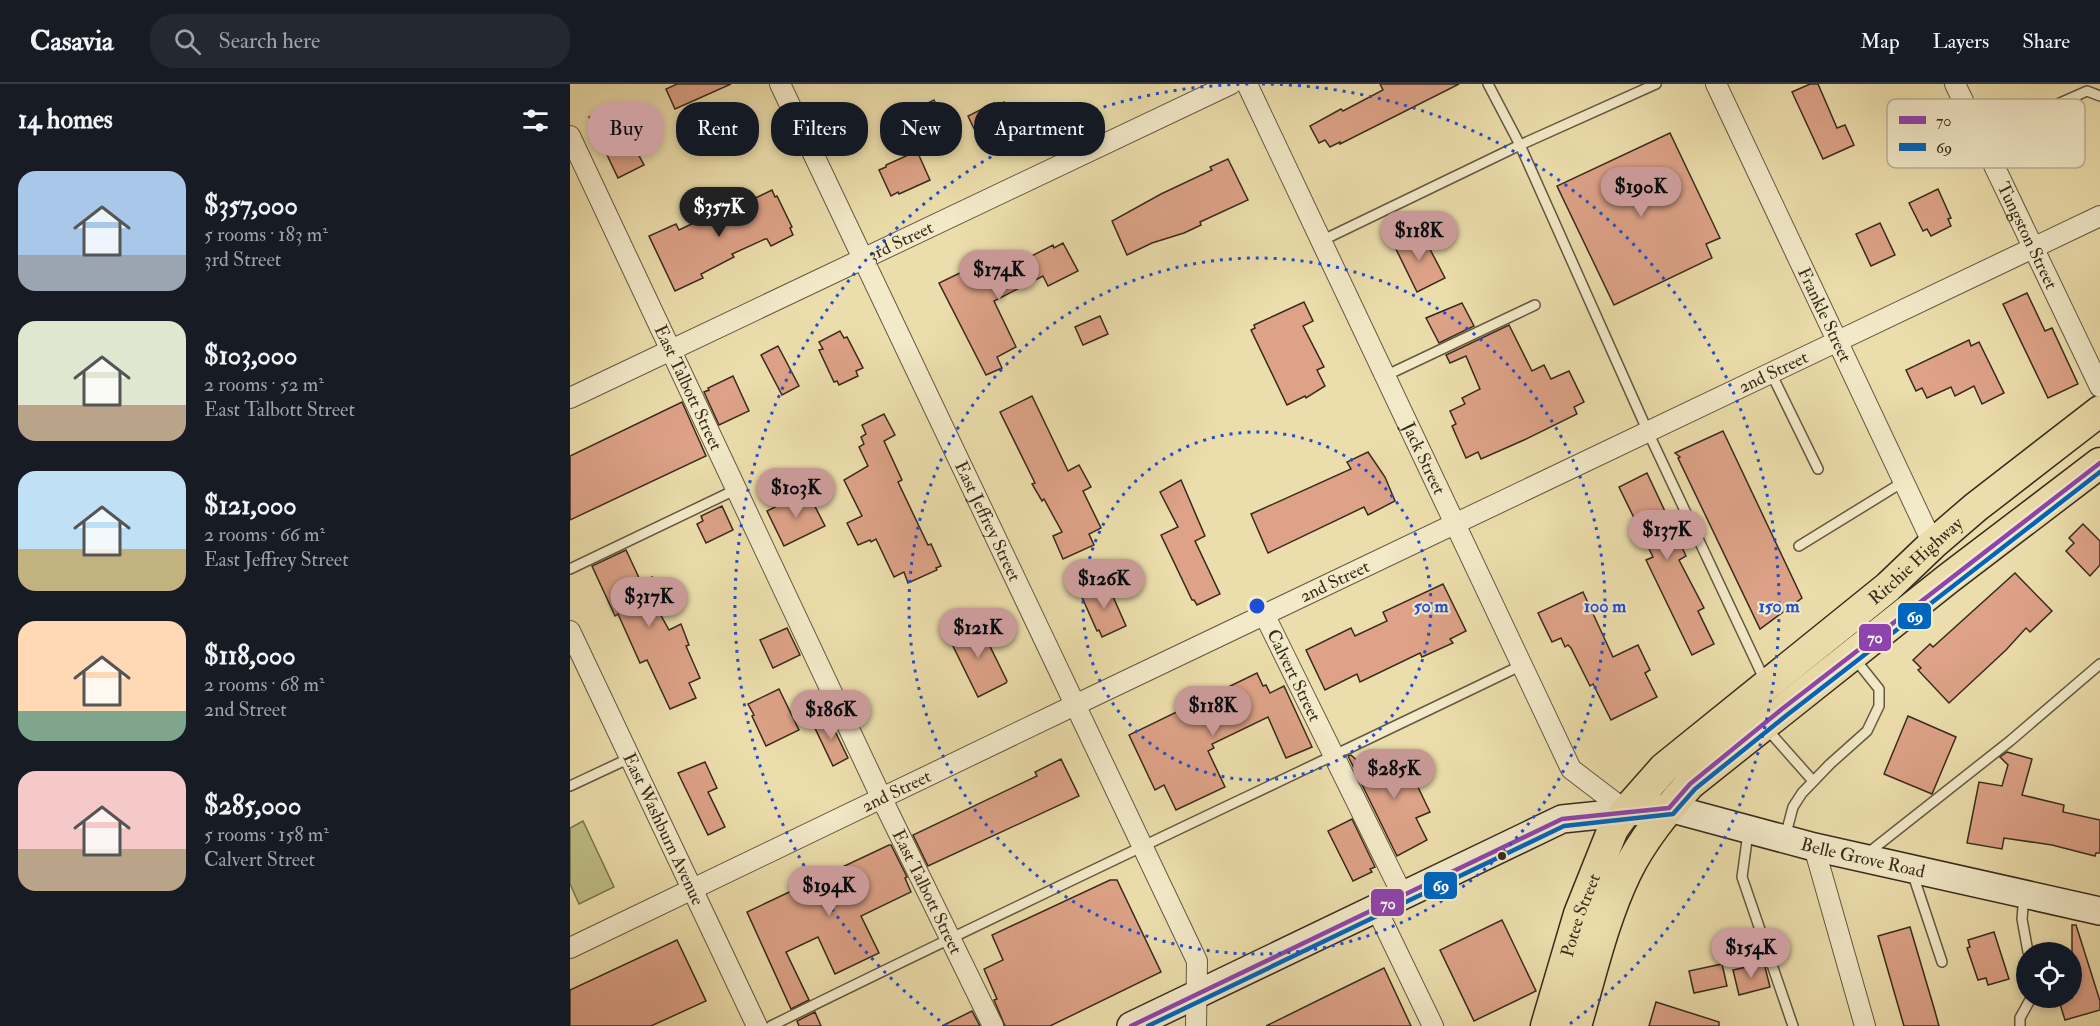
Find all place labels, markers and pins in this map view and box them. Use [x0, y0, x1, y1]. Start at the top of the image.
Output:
pin: $190K [1599, 167, 1683, 218]
pin: $357K [677, 187, 761, 238]
pin: $118K [1377, 211, 1461, 262]
pin: $174K [957, 250, 1041, 301]
pin: $103K [754, 468, 838, 519]
pin: $137K [1625, 510, 1709, 561]
pin: $126K [1062, 559, 1146, 610]
pin: $317K [607, 577, 691, 628]
centre of rings [1247, 596, 1267, 616]
pin: $121K [936, 608, 1020, 659]
pin: $118K [1171, 686, 1255, 737]
pin: $186K [789, 690, 873, 741]
pin: $285K [1352, 749, 1436, 800]
unlabelled marker [1496, 850, 1508, 862]
pin: $194K [787, 866, 871, 917]
pin: $154K [1709, 928, 1793, 979]

